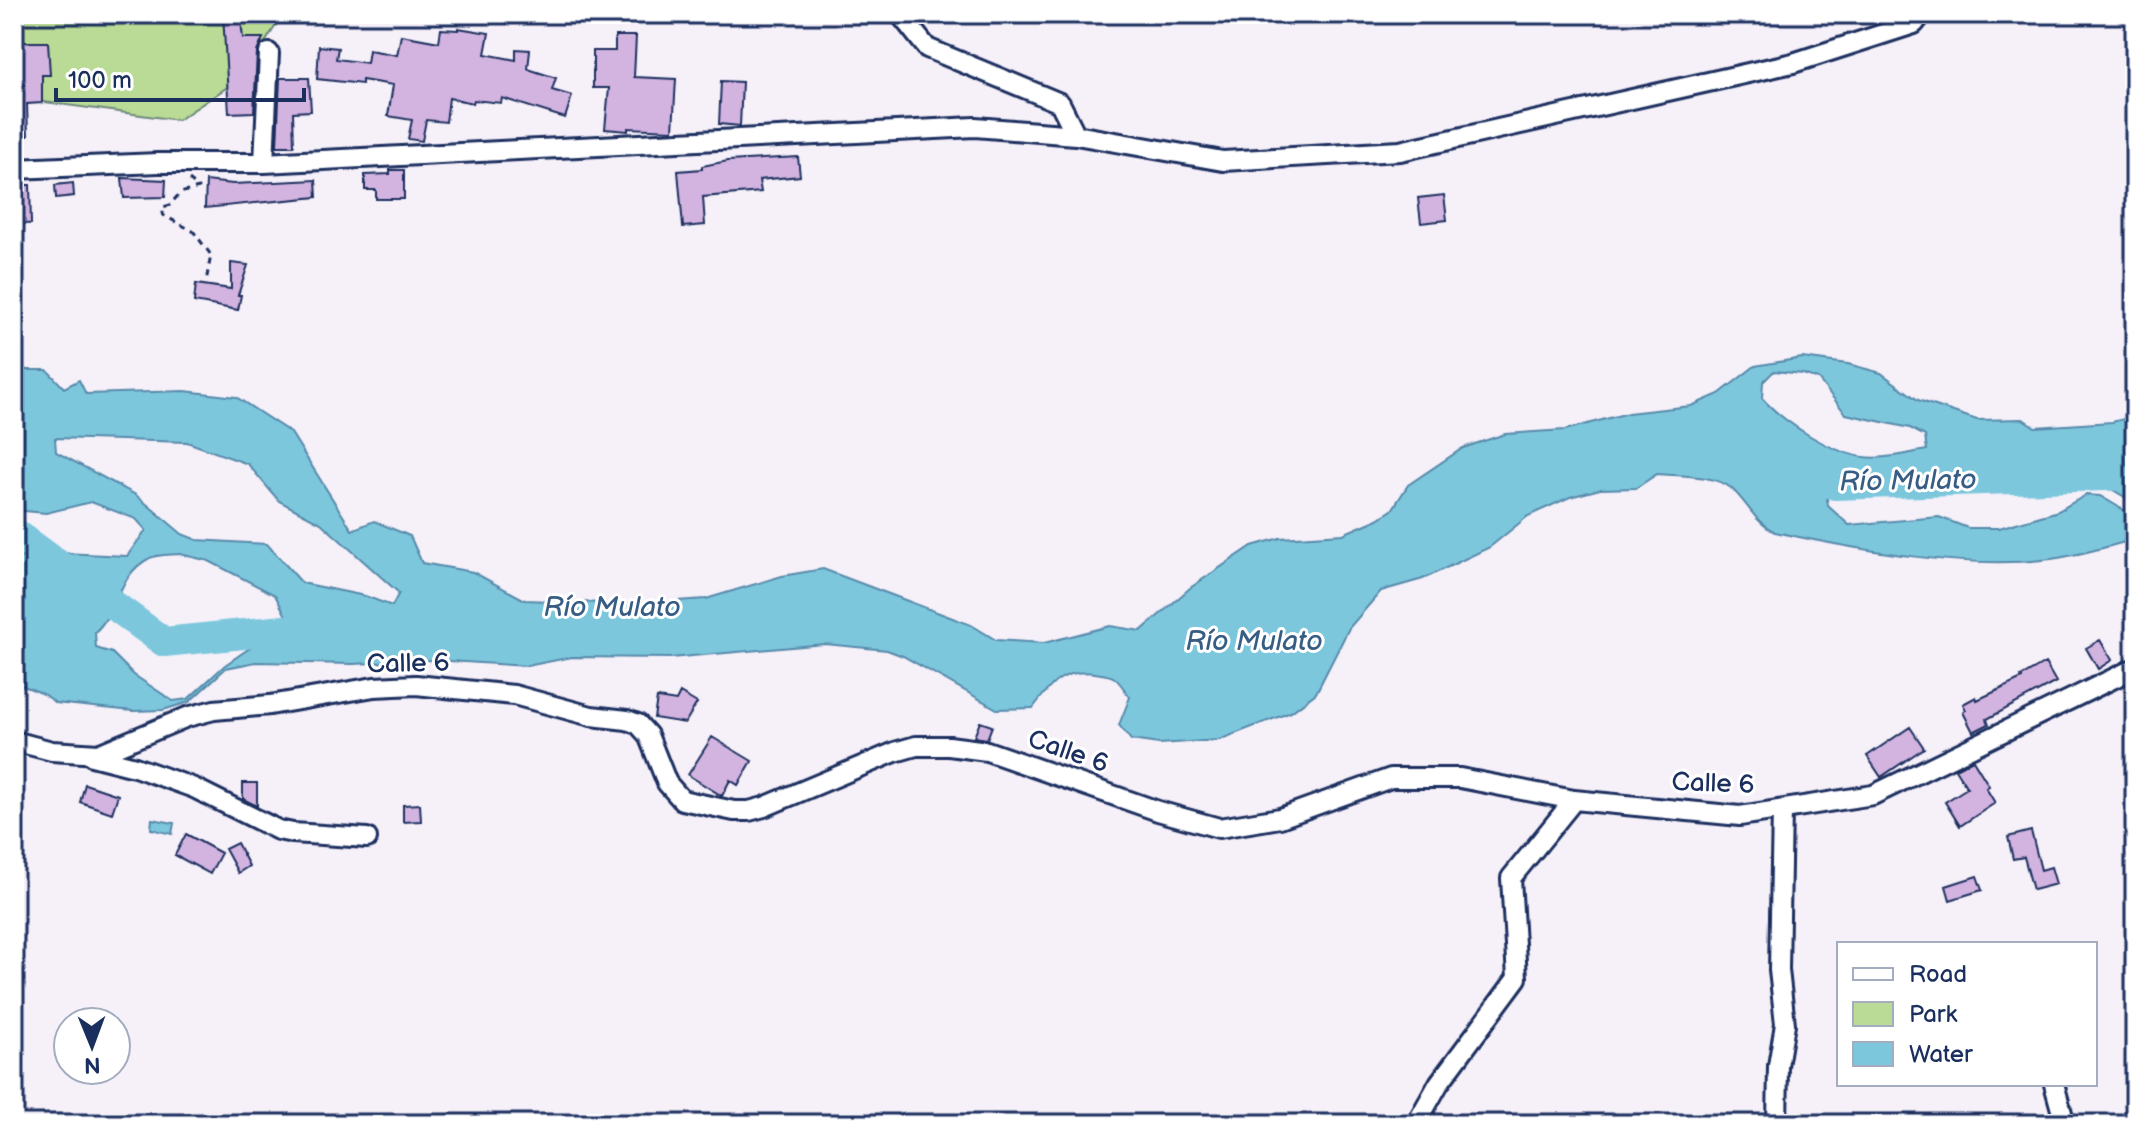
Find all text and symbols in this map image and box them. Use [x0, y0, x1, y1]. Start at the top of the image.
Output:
scale bar [56, 52, 304, 102]
text: 100 m [68, 66, 132, 95]
water label: Río Mulato [1839, 463, 1977, 499]
water label: Río Mulato [543, 591, 681, 624]
water label: Río Mulato [1185, 625, 1323, 658]
street label: Calle 6 [366, 648, 450, 680]
street label: Calle 6 [1024, 724, 1112, 780]
street label: Calle 6 [1671, 767, 1755, 801]
legend [1837, 942, 2097, 1086]
text: Road [1909, 960, 1967, 989]
text: Park [1909, 1000, 1957, 1029]
north arrow [52, 1006, 132, 1086]
text: Water [1909, 1040, 1973, 1069]
text: N [84, 1051, 101, 1078]

